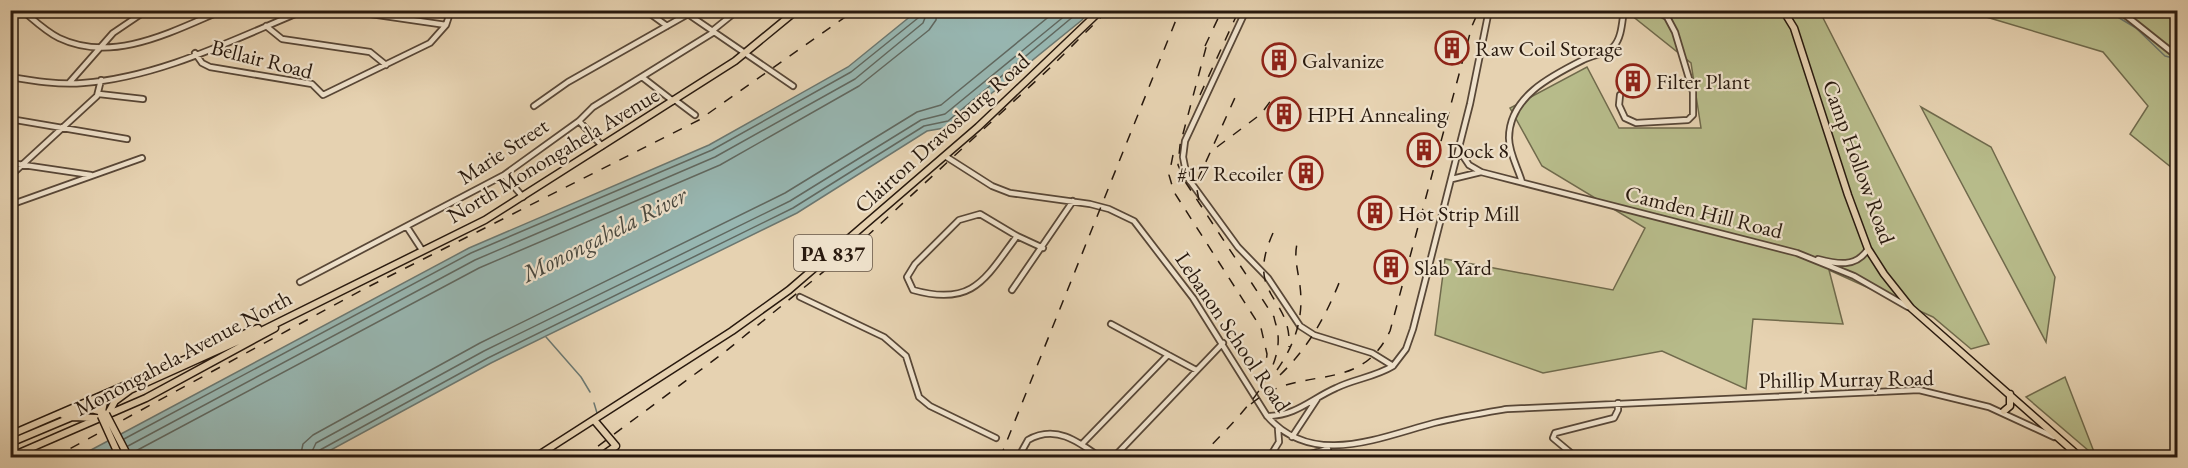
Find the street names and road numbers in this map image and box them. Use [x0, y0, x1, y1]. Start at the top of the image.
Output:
street label: Bellair Road [208, 32, 317, 86]
street label: Clairton Dravosburg Road [848, 46, 1036, 219]
street label: Camp Hollow Road [1816, 76, 1902, 249]
street label: North Monongahela Avenue [442, 80, 665, 230]
street label: Marie Street [452, 111, 554, 191]
street label: Camden Hill Road [1622, 178, 1787, 246]
road number: PA 837 [794, 235, 872, 271]
street label: Lebanon School Road [1169, 246, 1298, 418]
street label: Monongahela Avenue North [69, 283, 297, 423]
street label: Phillip Murray Road [1758, 363, 1935, 395]

